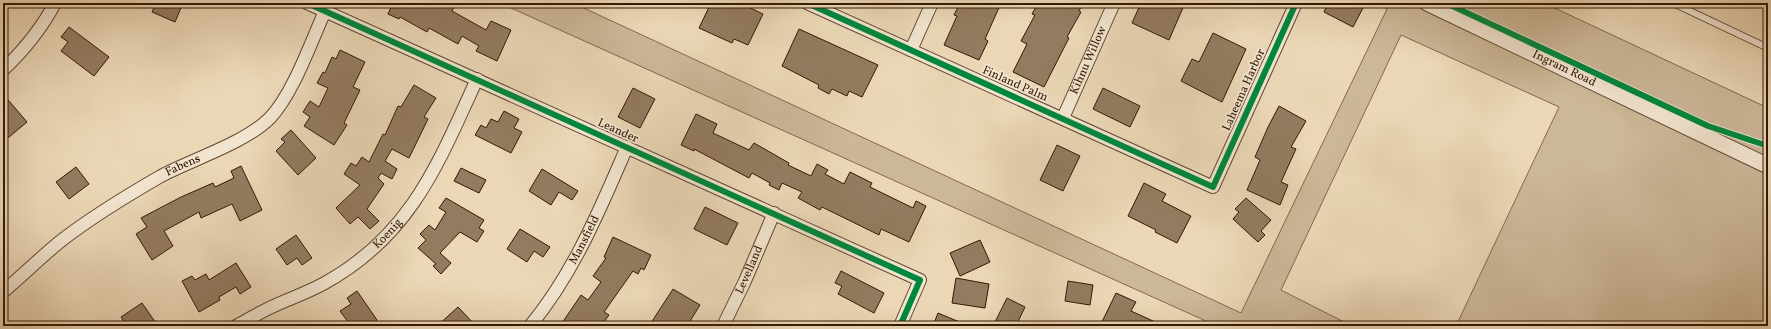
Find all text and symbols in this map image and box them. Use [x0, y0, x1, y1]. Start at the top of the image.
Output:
street label: Kihnu Willow [1066, 23, 1111, 97]
street label: Laheema Harbor [1219, 46, 1269, 134]
street label: Ingram Road [1530, 47, 1599, 91]
street label: Finland Palm [980, 62, 1051, 106]
street label: Leander [595, 115, 641, 147]
street label: Fabens [163, 151, 203, 181]
street label: Mansfield [565, 213, 604, 267]
street label: Koenig [370, 215, 406, 253]
street label: Levelland [732, 243, 767, 297]

